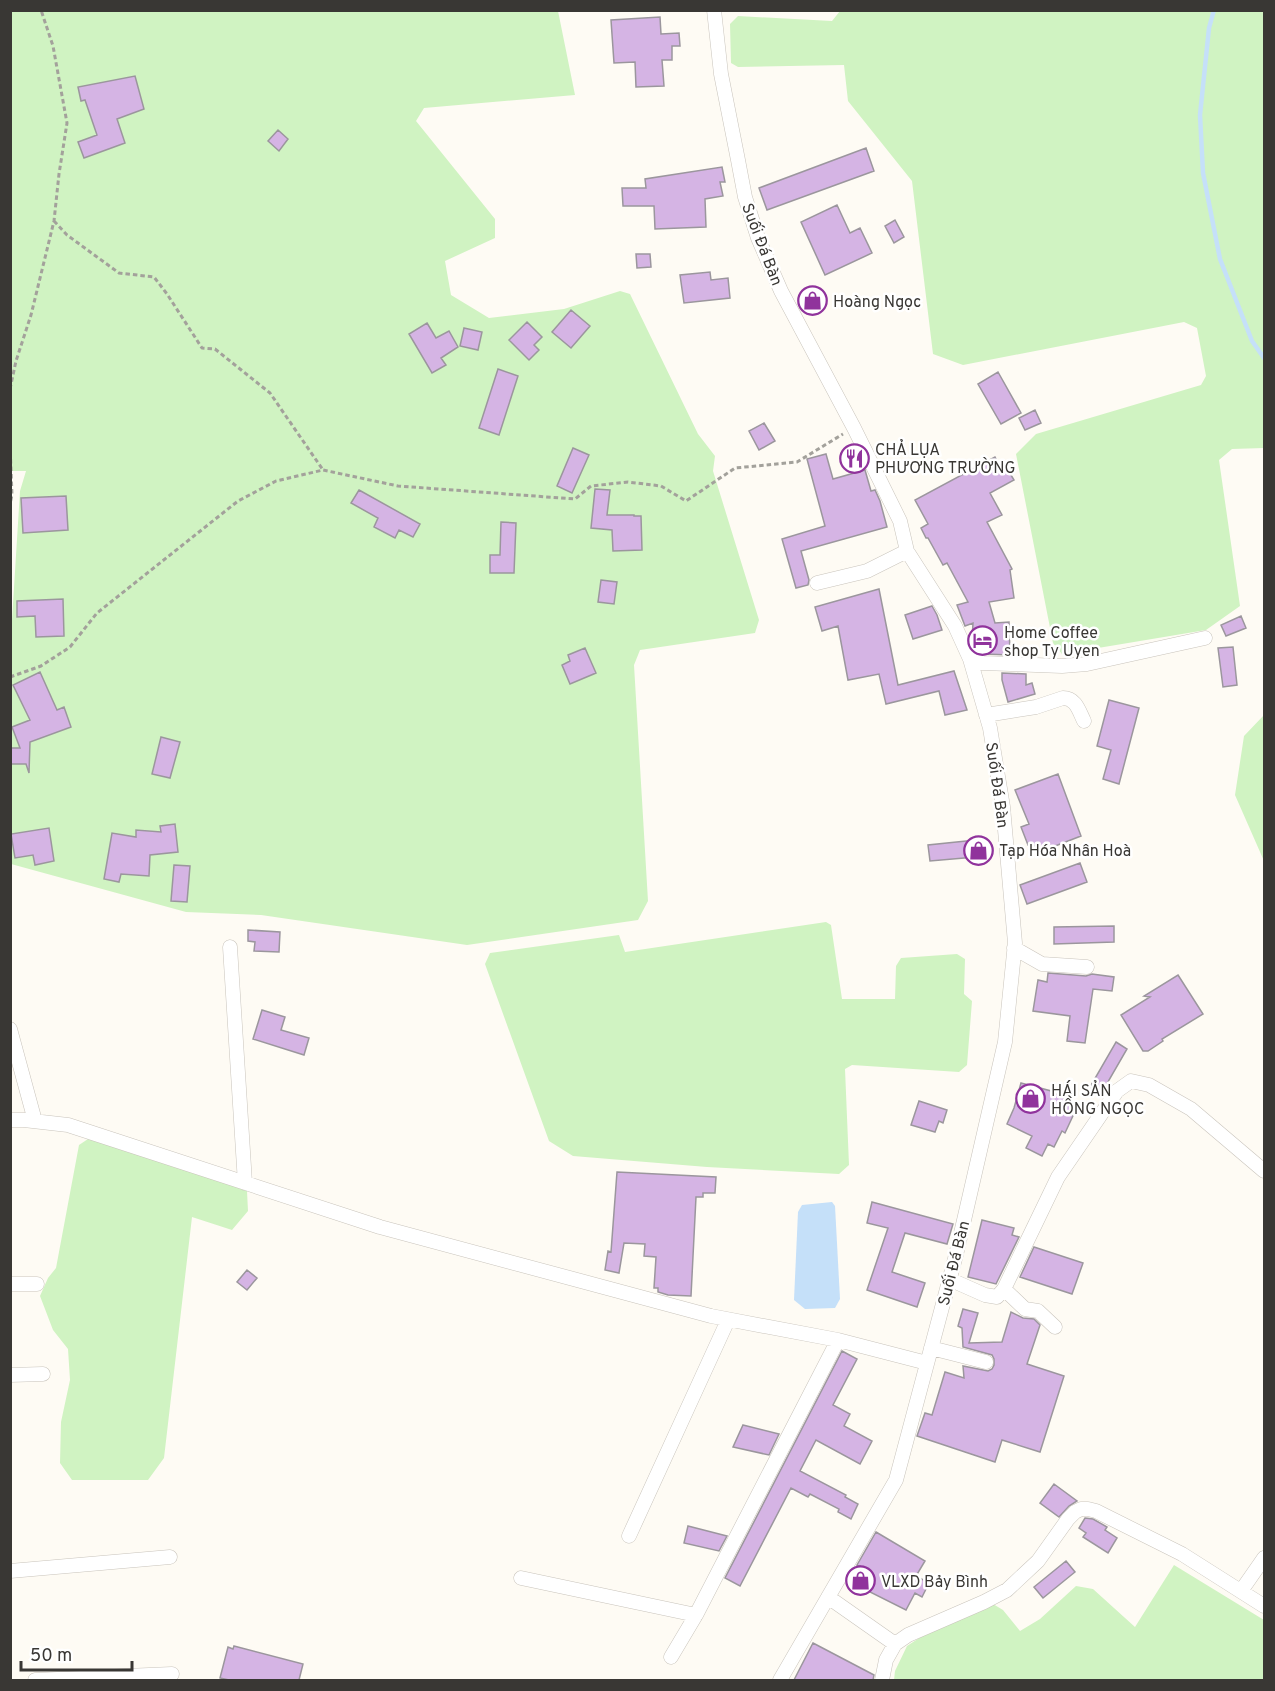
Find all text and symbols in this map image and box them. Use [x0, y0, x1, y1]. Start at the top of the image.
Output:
street label: Suối Đá Bàn [736, 200, 787, 289]
shop icon: Hoàng Ngọc [796, 285, 828, 317]
place label: Hoàng Ngọc [833, 293, 921, 313]
place label: CHẢ LỤA PHƯƠNG TRƯỜNG [875, 439, 1016, 479]
restaurant icon: CHẢ LỤA PHƯƠNG TRƯỜNG [838, 442, 870, 474]
place label: Home Coffee shop Ty Uyen [1004, 624, 1100, 662]
hotel icon: Home Coffee shop Ty Uyen [967, 625, 999, 657]
street label: Suối Đá Bàn [980, 741, 1013, 830]
shop icon: Tạp Hóa Nhân Hoà [962, 834, 994, 866]
place label: Tạp Hóa Nhân Hoà [999, 842, 1131, 862]
place label: HÁI SẢN HỒNG NGỌC [1051, 1080, 1144, 1120]
shop icon: HÁI SẢN HỒNG NGỌC [1014, 1083, 1046, 1115]
street label: Suối Đá Bàn [934, 1219, 975, 1308]
shop icon: VLXD Bảy Bình [844, 1565, 876, 1597]
place label: VLXD Bảy Bình [881, 1573, 988, 1593]
scale bar [21, 1634, 132, 1672]
text: 50 m [30, 1645, 72, 1668]

